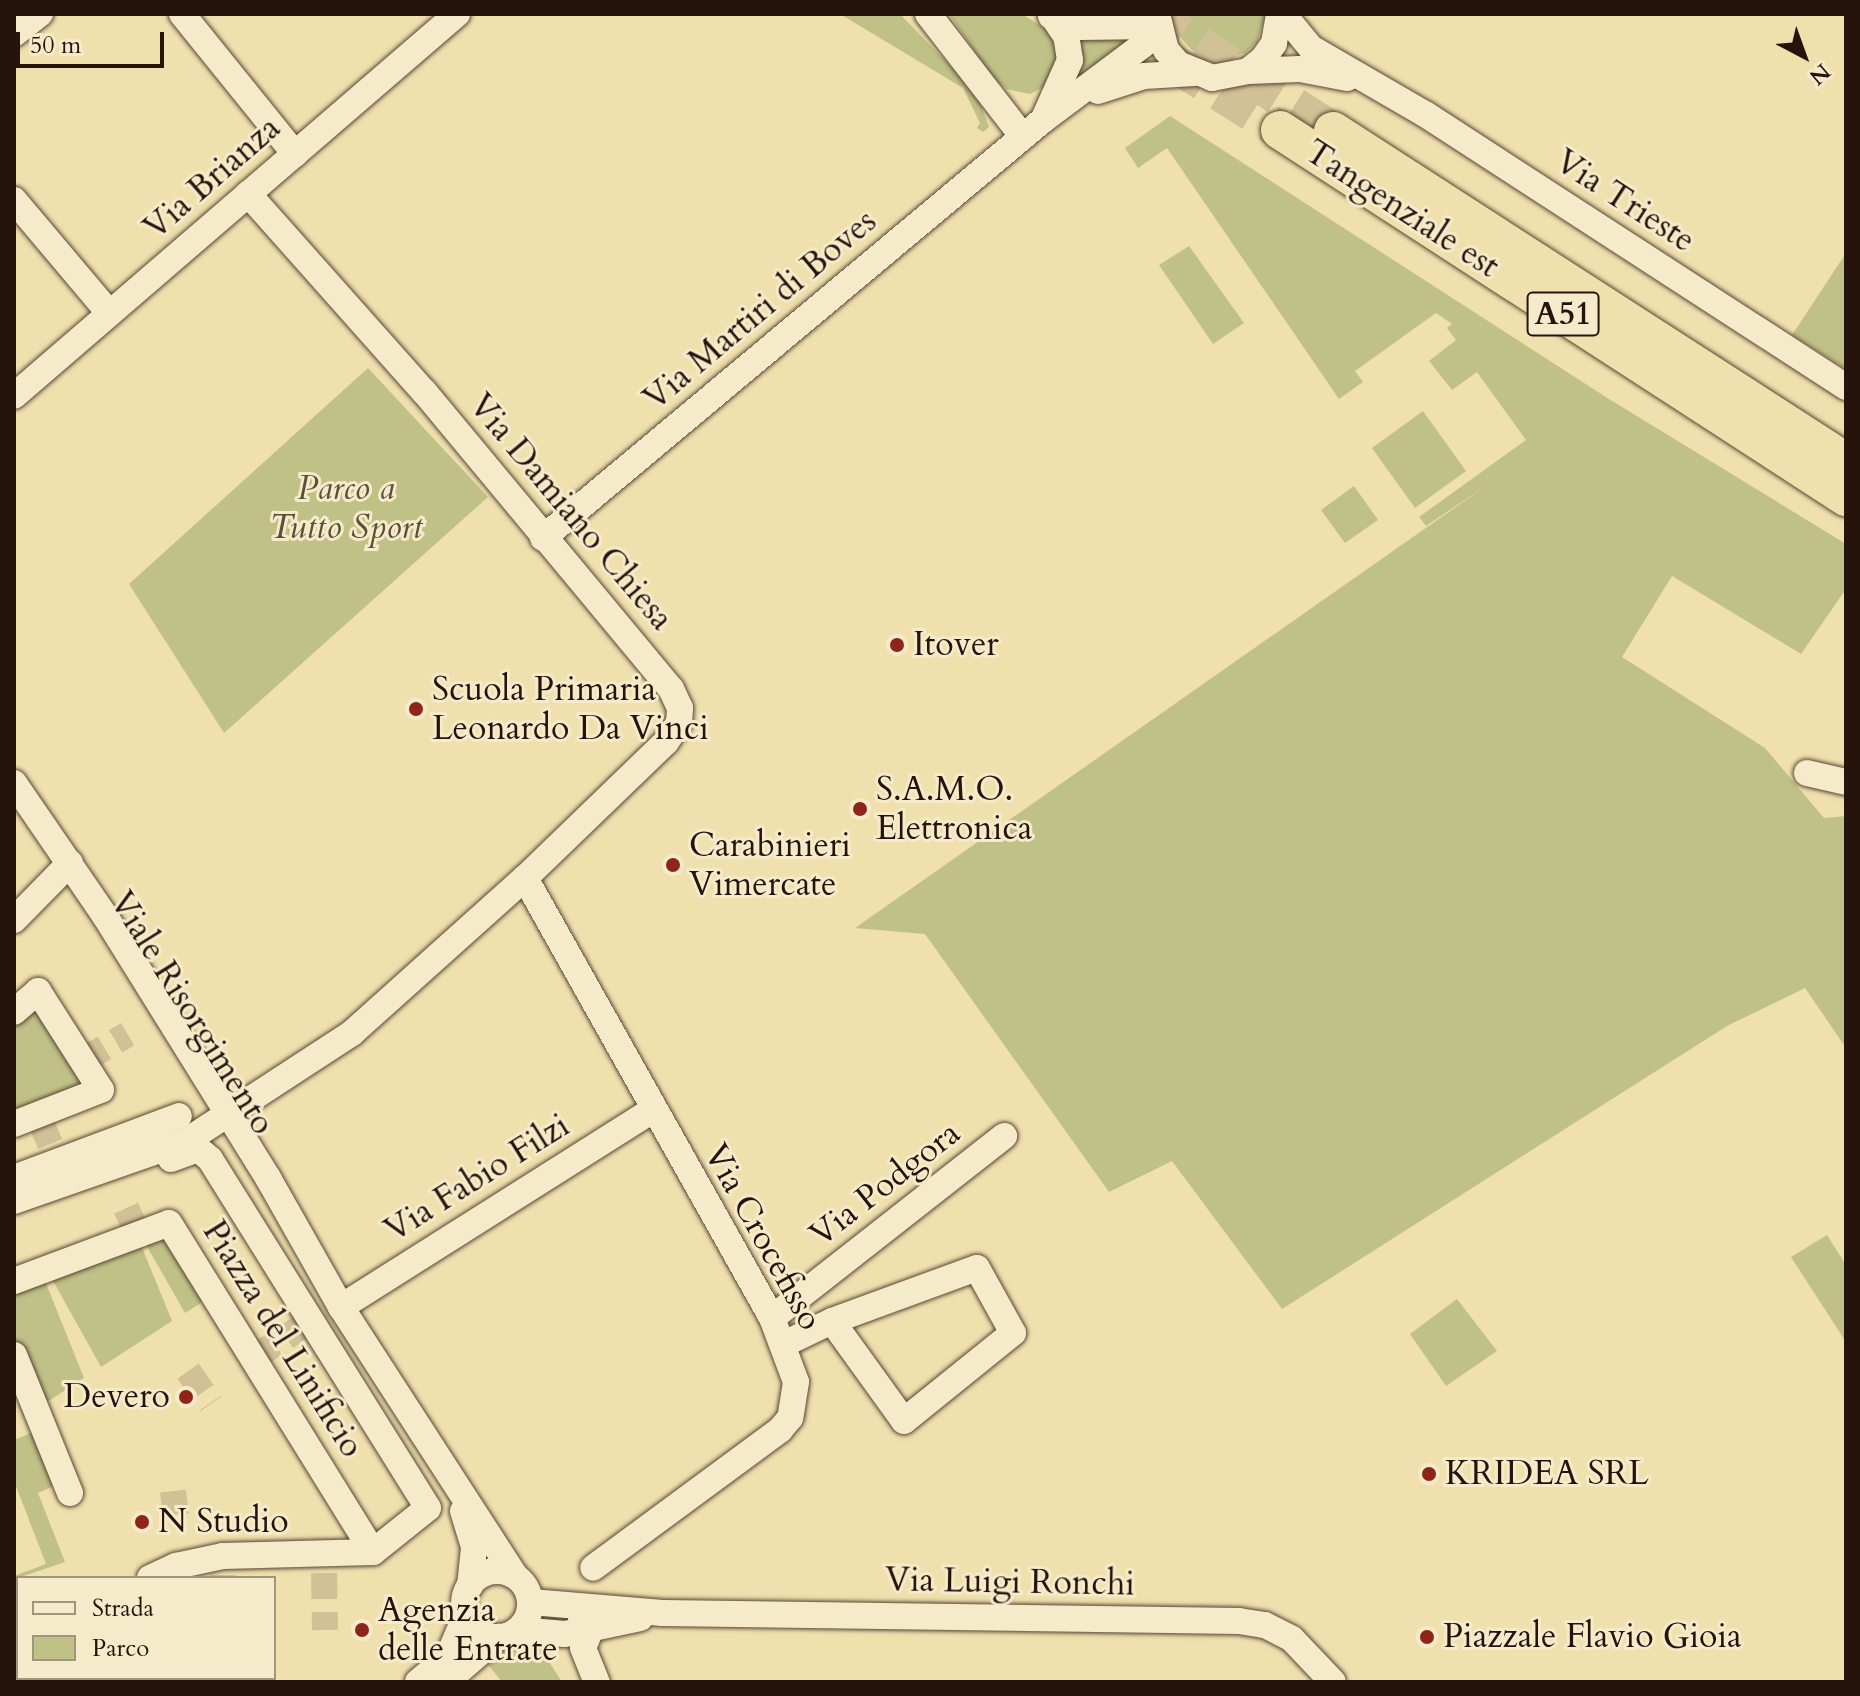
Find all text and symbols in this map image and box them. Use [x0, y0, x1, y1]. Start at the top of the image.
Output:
scale bar [20, 16, 168, 66]
north arrow [1764, 16, 1844, 96]
text: 50 m [30, 29, 81, 62]
text: N [1803, 57, 1837, 92]
street label: Via Brianza [135, 108, 289, 248]
street label: Tangenziale est [1297, 131, 1507, 287]
street label: Via Trieste [1548, 141, 1702, 261]
street label: Via Martiri di Boves [635, 201, 885, 419]
road number: A51 [1525, 286, 1601, 342]
street label: Via Damiano Chiesa [460, 385, 682, 639]
park label: Parco a Tutto Sport [270, 468, 422, 548]
place label: Itover [913, 625, 999, 665]
marker: Itover [888, 636, 906, 654]
place label: Scuola Primaria Leonardo Da Vinci [432, 669, 709, 748]
marker: Scuola Primaria Leonardo Da Vinci [407, 700, 425, 718]
place label: S.A.M.O. Elettronica [876, 769, 1032, 848]
marker: S.A.M.O. Elettronica [851, 800, 869, 818]
place label: Carabinieri Vimercate [689, 825, 851, 904]
marker: Carabinieri Vimercate [664, 856, 682, 874]
street label: Viale Risorgimento [101, 884, 283, 1142]
street label: Via Fabio Filzi [377, 1105, 577, 1251]
street label: Via Podgora [802, 1113, 968, 1255]
street label: Via Crocefisso [695, 1137, 831, 1337]
street label: Piazza del Linificio [194, 1213, 372, 1465]
place label: Devero [64, 1377, 170, 1417]
marker: Devero [177, 1388, 195, 1406]
place label: KRIDEA SRL [1445, 1454, 1649, 1494]
marker: KRIDEA SRL [1420, 1465, 1438, 1483]
place label: N Studio [158, 1502, 289, 1542]
marker: N Studio [133, 1513, 151, 1531]
street label: Via Luigi Ronchi [885, 1559, 1135, 1605]
legend [16, 1576, 276, 1680]
place label: Agenzia delle Entrate [378, 1590, 558, 1670]
text: Strada [92, 1592, 154, 1625]
place label: Piazzale Flavio Gioia [1443, 1617, 1742, 1657]
marker: Agenzia delle Entrate [353, 1621, 371, 1639]
marker: Piazzale Flavio Gioia [1418, 1628, 1436, 1646]
text: Parco [92, 1632, 149, 1665]

